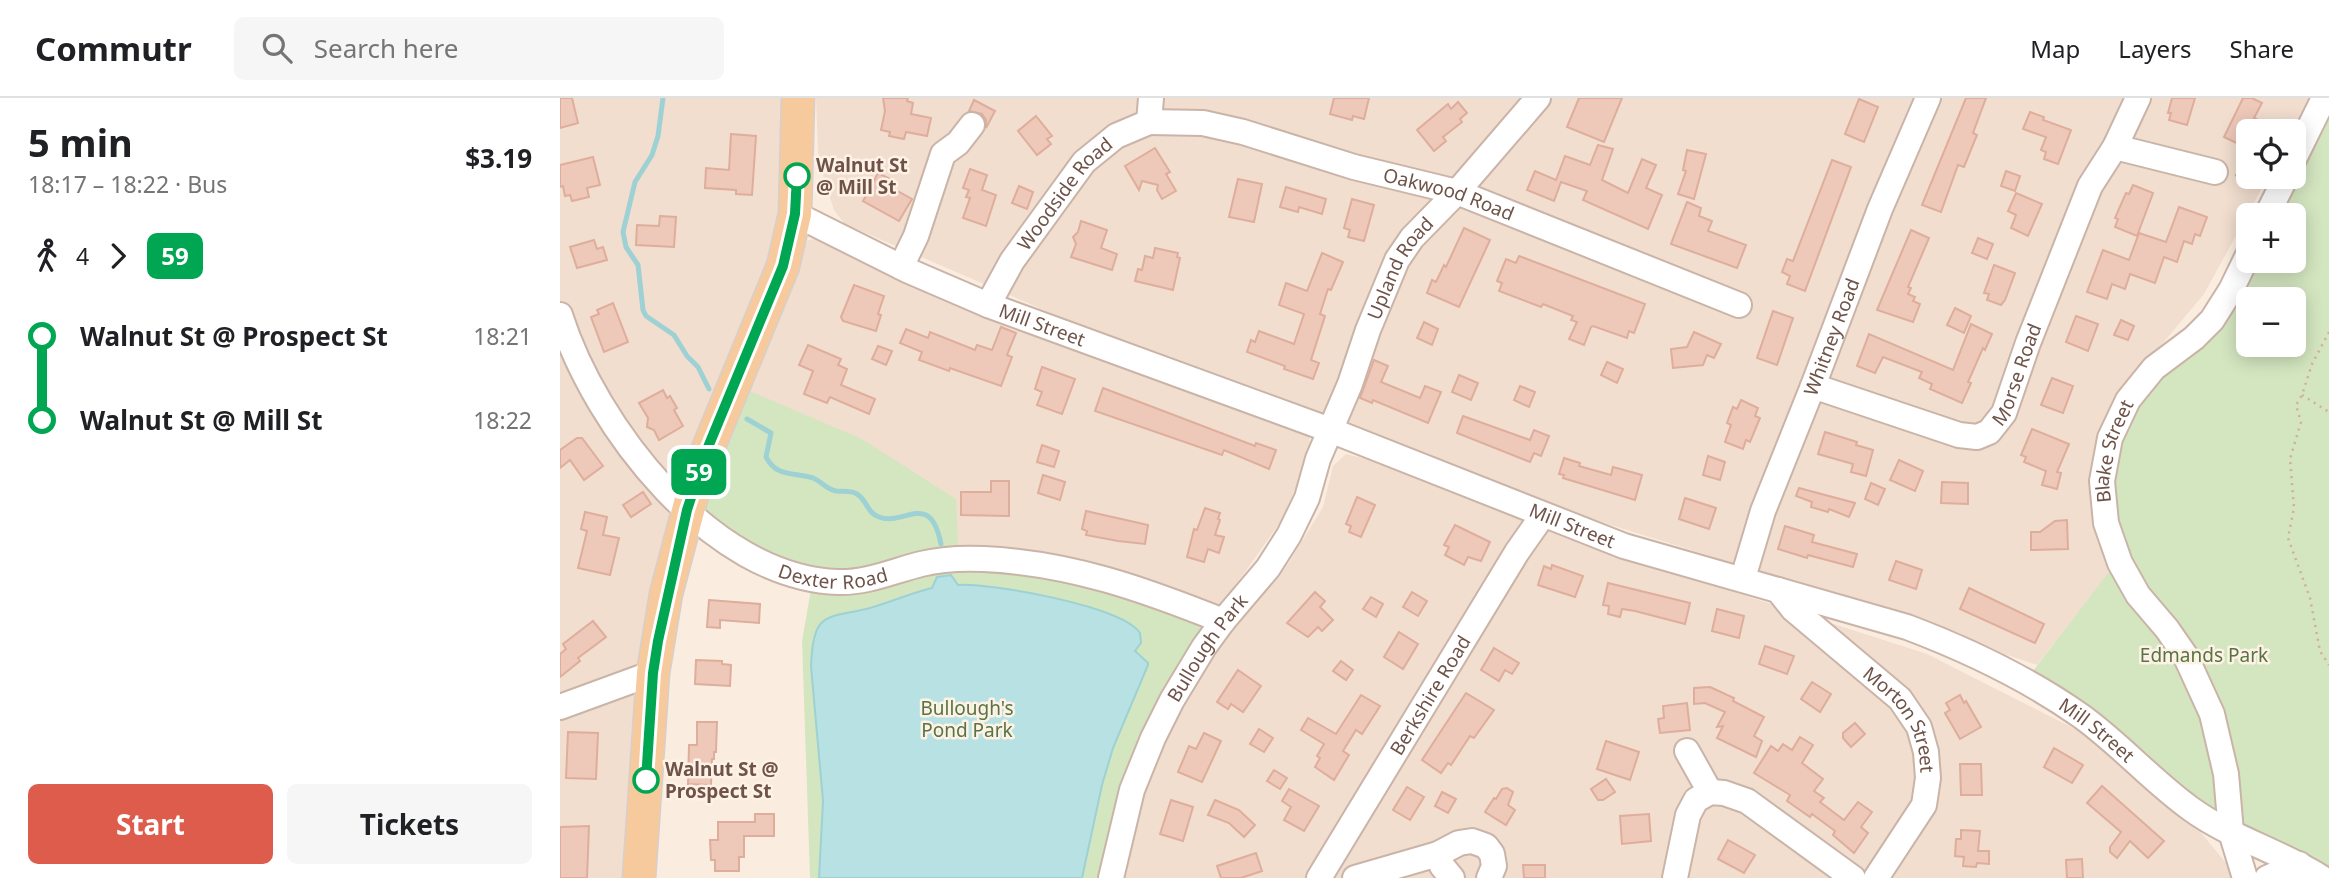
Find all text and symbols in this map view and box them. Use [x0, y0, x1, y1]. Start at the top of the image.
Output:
search box [234, 17, 724, 80]
text: Commutr [35, 26, 192, 71]
icon: search [258, 29, 296, 67]
text: Search here [314, 30, 458, 66]
text: Map [2030, 32, 2080, 65]
text: Layers [2118, 32, 2192, 65]
text: Share [2230, 32, 2294, 65]
text: 5 min [28, 116, 133, 168]
map controls [2236, 119, 2306, 357]
button: locate [2236, 119, 2306, 189]
street label: Woodside Road [1011, 131, 1118, 255]
text: $3.19 [465, 140, 532, 176]
place label: Walnut St @ Mill St [816, 152, 908, 200]
street label: Oakwood Road [1381, 162, 1518, 227]
marker: Walnut St @ Mill St [784, 163, 810, 189]
text: 18:17 – 18:22 · Bus [28, 168, 227, 200]
button: + [2236, 203, 2306, 273]
street label: Upland Road [1361, 211, 1439, 323]
icon: walk [28, 237, 66, 275]
icon: forward [99, 237, 137, 275]
text: 59 [161, 239, 189, 272]
text: 4 [76, 240, 89, 272]
street label: Whitney Road [1797, 275, 1866, 400]
button: − [2236, 287, 2306, 357]
street label: Mill Street [995, 297, 1089, 352]
text: Walnut St @ Prospect St [80, 318, 388, 354]
street label: Morse Road [1986, 319, 2048, 431]
text: 18:21 [473, 320, 532, 352]
street label: Blake Street [2088, 395, 2139, 504]
text: Walnut St @ Mill St [80, 402, 322, 438]
text: 18:22 [473, 404, 532, 436]
line badge: 59 [668, 449, 730, 495]
text: 59 [685, 455, 713, 488]
street label: Mill Street [1526, 497, 1619, 554]
street label: Dexter Road [775, 558, 891, 595]
street label: Bullough Park [1161, 588, 1253, 707]
street label: Berkshire Road [1384, 630, 1476, 760]
park label: Edmands Park [2140, 642, 2268, 668]
street label: Morton Street [1858, 660, 1941, 774]
street label: Mill Street [2054, 692, 2140, 768]
park label: Bullough's Pond Park [920, 695, 1014, 743]
place label: Walnut St @ Prospect St [665, 756, 779, 804]
marker: Walnut St @ Prospect St [633, 767, 659, 793]
button: Start [28, 784, 273, 864]
button: Tickets [287, 784, 532, 864]

